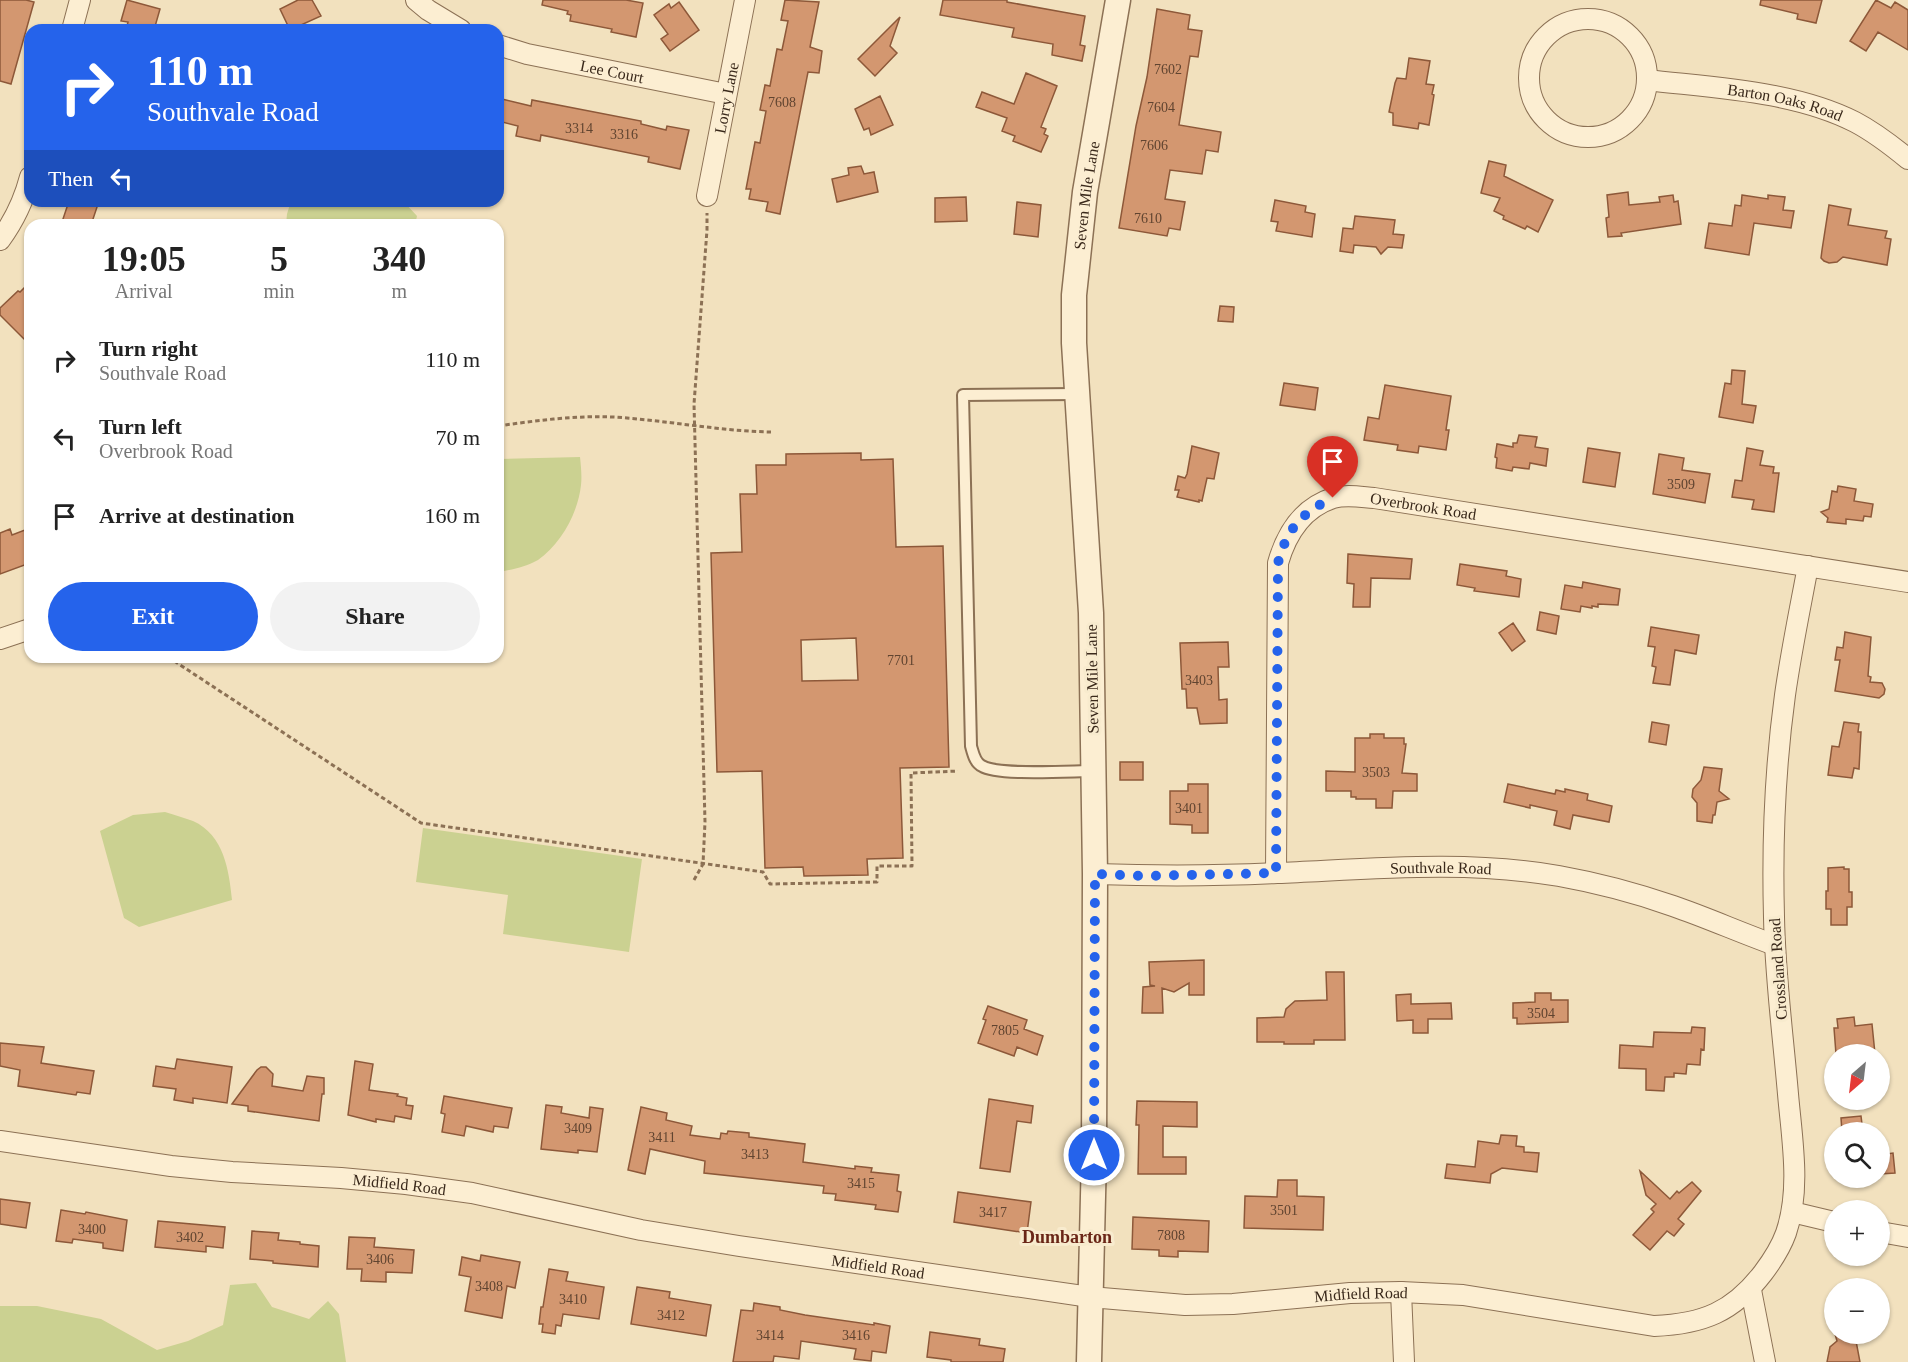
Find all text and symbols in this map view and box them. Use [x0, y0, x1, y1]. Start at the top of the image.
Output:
icon: right [48, 48, 126, 126]
text: 110 m [147, 48, 253, 94]
street label: Lee Court [579, 56, 646, 86]
street label: Lorry Lane [711, 61, 741, 135]
house number: 7602 [1154, 62, 1182, 77]
street label: Barton Oaks Road [1726, 80, 1845, 124]
house number: 7608 [768, 95, 796, 110]
text: Southvale Road [147, 97, 319, 127]
house number: 7604 [1147, 100, 1175, 115]
house number: 3314 [565, 121, 593, 136]
house number: 3316 [610, 127, 638, 142]
house number: 7606 [1140, 138, 1168, 153]
street label: Seven Mile Lane [1070, 140, 1102, 250]
icon: left [105, 162, 138, 195]
text: Then [48, 166, 93, 191]
house number: 7610 [1134, 211, 1162, 226]
text: 19:05 [102, 239, 186, 279]
text: 5 [270, 239, 288, 279]
text: 340 [372, 239, 426, 279]
text: Arrival [115, 280, 173, 302]
text: min [263, 280, 295, 302]
text: m [392, 280, 407, 302]
text: Turn right [99, 336, 198, 361]
icon: right [48, 344, 81, 377]
text: 110 m [425, 347, 480, 372]
text: Southvale Road [99, 362, 226, 384]
text: Turn left [99, 414, 182, 439]
icon: left [48, 422, 81, 455]
text: 70 m [435, 425, 480, 450]
pin [1307, 436, 1358, 498]
text: Overbrook Road [99, 440, 233, 462]
icon: arrive [1316, 445, 1349, 478]
house number: 3509 [1667, 477, 1695, 492]
street label: Overbrook Road [1369, 489, 1478, 522]
icon: arrive [48, 500, 81, 533]
text: Arrive at destination [99, 503, 295, 528]
text: 160 m [424, 503, 480, 528]
button: Exit [48, 582, 258, 651]
button: Share [270, 582, 480, 651]
street label: Seven Mile Lane [1083, 624, 1101, 734]
house number: 7701 [887, 653, 915, 668]
house number: 3403 [1185, 673, 1213, 688]
house number: 3503 [1362, 765, 1390, 780]
house number: 3401 [1175, 801, 1203, 816]
street label: Southvale Road [1390, 858, 1492, 877]
street label: Crossland Road [1766, 918, 1790, 1020]
house number: 3504 [1527, 1006, 1555, 1021]
house number: 7805 [991, 1023, 1019, 1038]
north arrow [1824, 1044, 1890, 1110]
map controls [1824, 1044, 1890, 1344]
house number: 3409 [564, 1121, 592, 1136]
button: search [1824, 1122, 1890, 1188]
position arrow [1062, 1123, 1126, 1187]
house number: 3411 [648, 1130, 676, 1145]
house number: 3413 [741, 1147, 769, 1162]
street label: Midfield Road [352, 1171, 447, 1198]
house number: 3415 [847, 1176, 875, 1191]
button: + [1824, 1200, 1890, 1266]
house number: 3501 [1270, 1203, 1298, 1218]
house number: 3417 [979, 1205, 1007, 1220]
house number: 3400 [78, 1222, 106, 1237]
district label: Dumbarton [1022, 1227, 1112, 1247]
house number: 7808 [1157, 1228, 1185, 1243]
house number: 3402 [176, 1230, 204, 1245]
street label: Midfield Road [830, 1251, 926, 1281]
house number: 3406 [366, 1252, 394, 1267]
button: − [1824, 1278, 1890, 1344]
house number: 3408 [475, 1279, 503, 1294]
street label: Midfield Road [1313, 1283, 1408, 1305]
house number: 3410 [559, 1292, 587, 1307]
house number: 3412 [657, 1308, 685, 1323]
house number: 3414 [756, 1328, 784, 1343]
house number: 3416 [842, 1328, 870, 1343]

